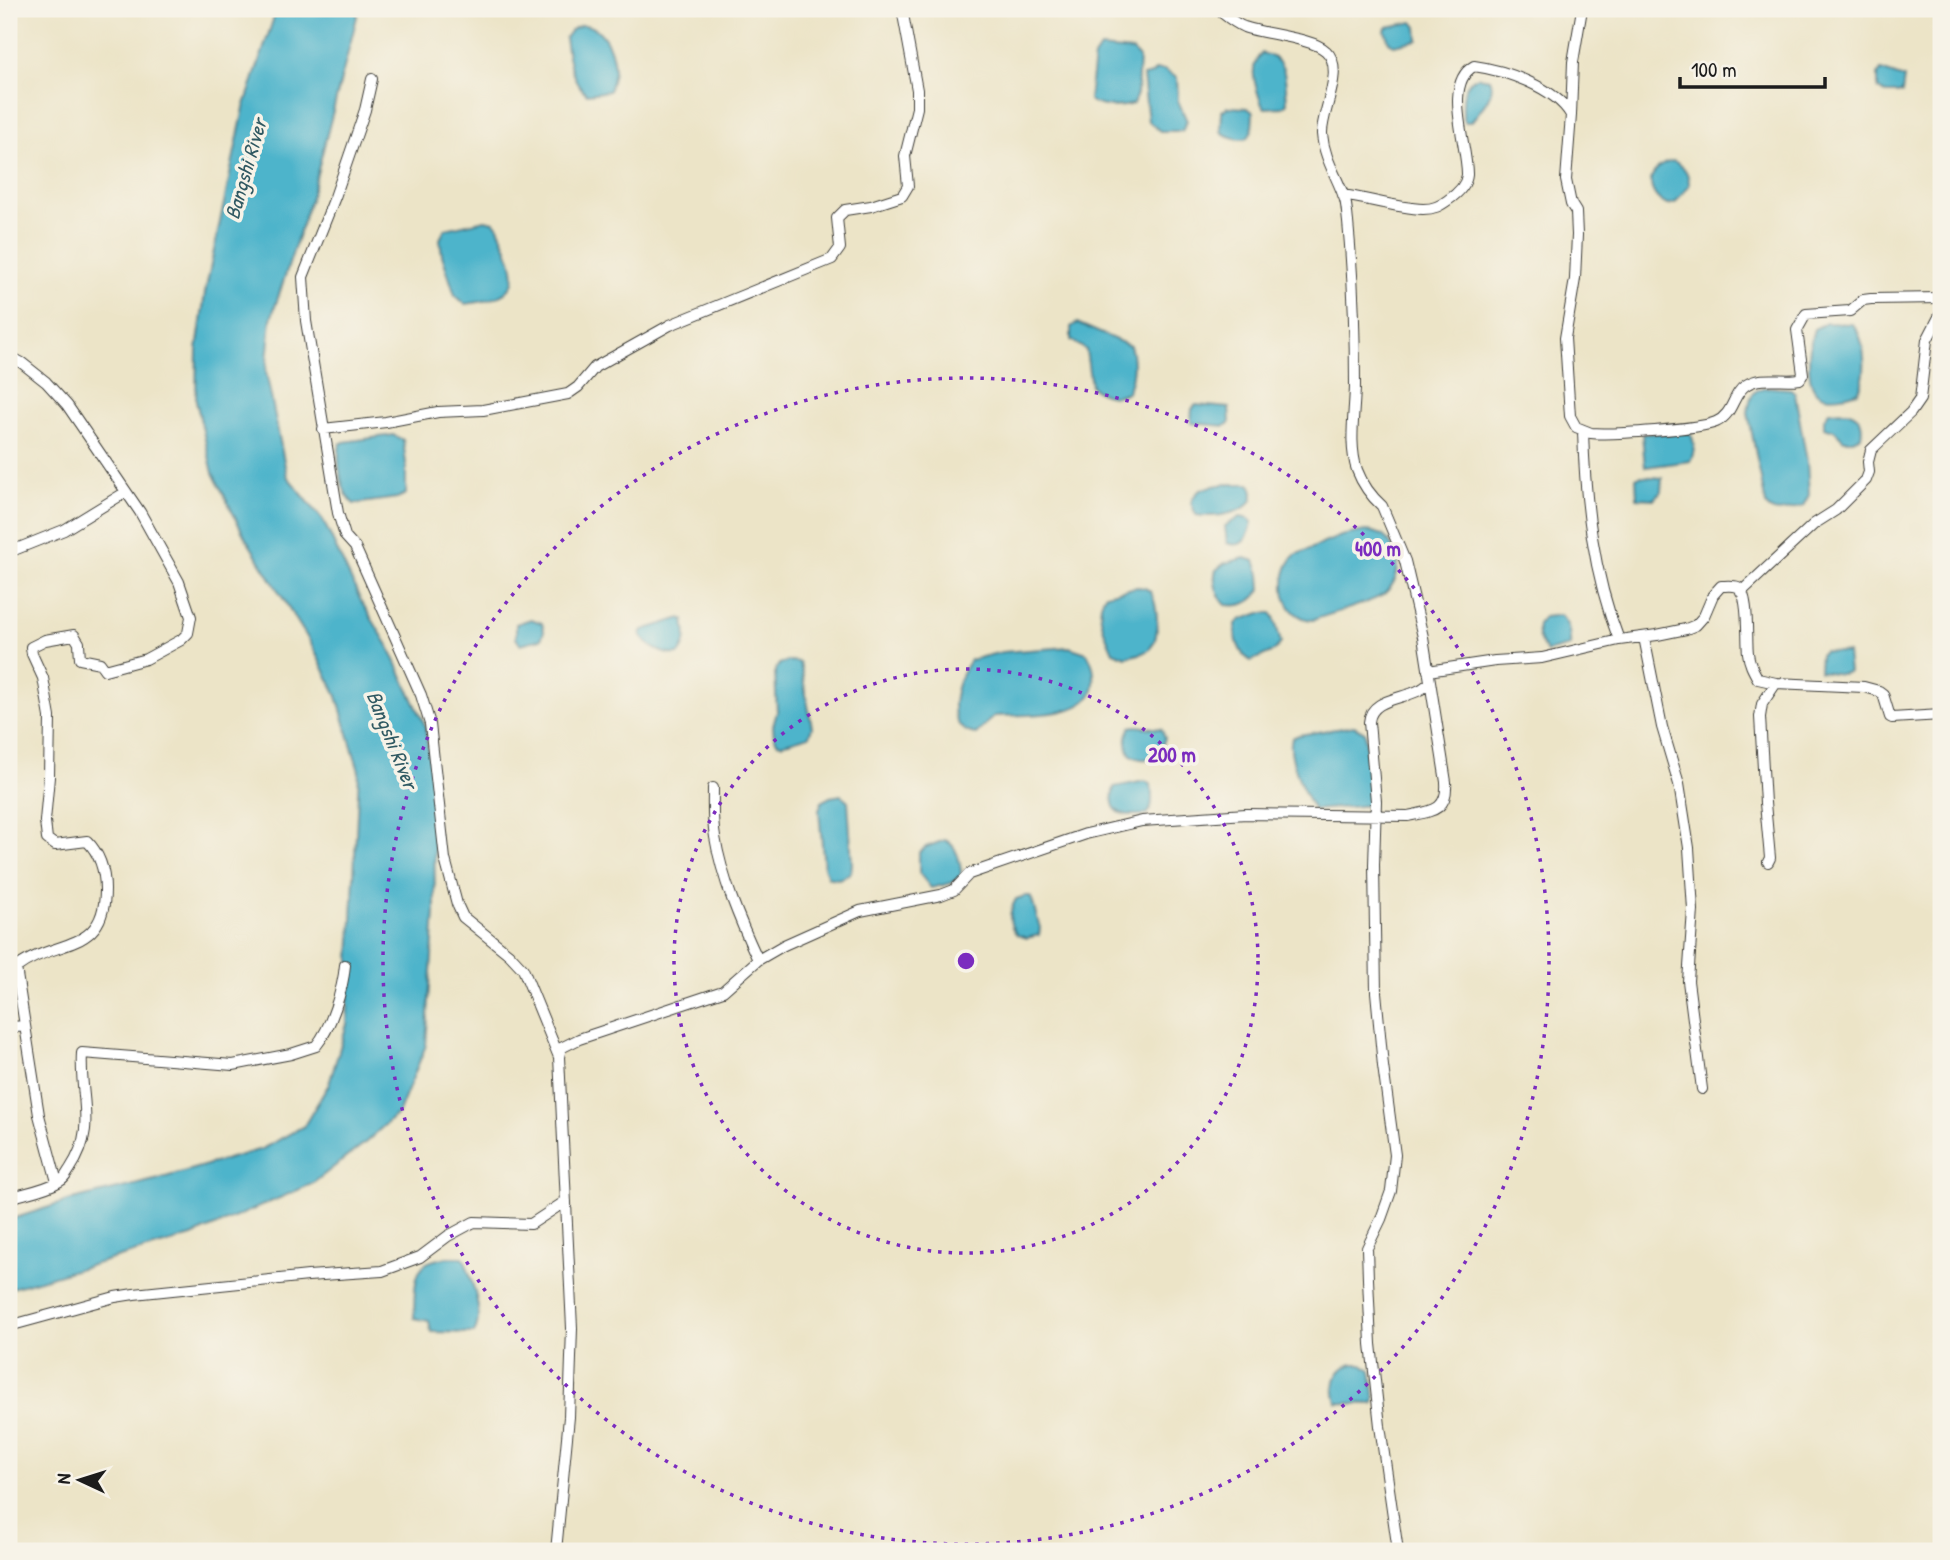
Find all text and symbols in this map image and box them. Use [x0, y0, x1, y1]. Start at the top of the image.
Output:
scale bar [1680, 46, 1826, 90]
text: 100 m [1691, 55, 1737, 84]
water label: Bangshi River [217, 112, 274, 222]
text: 400 m [1355, 534, 1401, 563]
water label: Bangshi River [360, 687, 426, 796]
text: 200 m [1148, 740, 1196, 769]
centre of rings [954, 949, 978, 973]
north arrow [46, 1444, 116, 1514]
text: N [50, 1473, 76, 1485]

